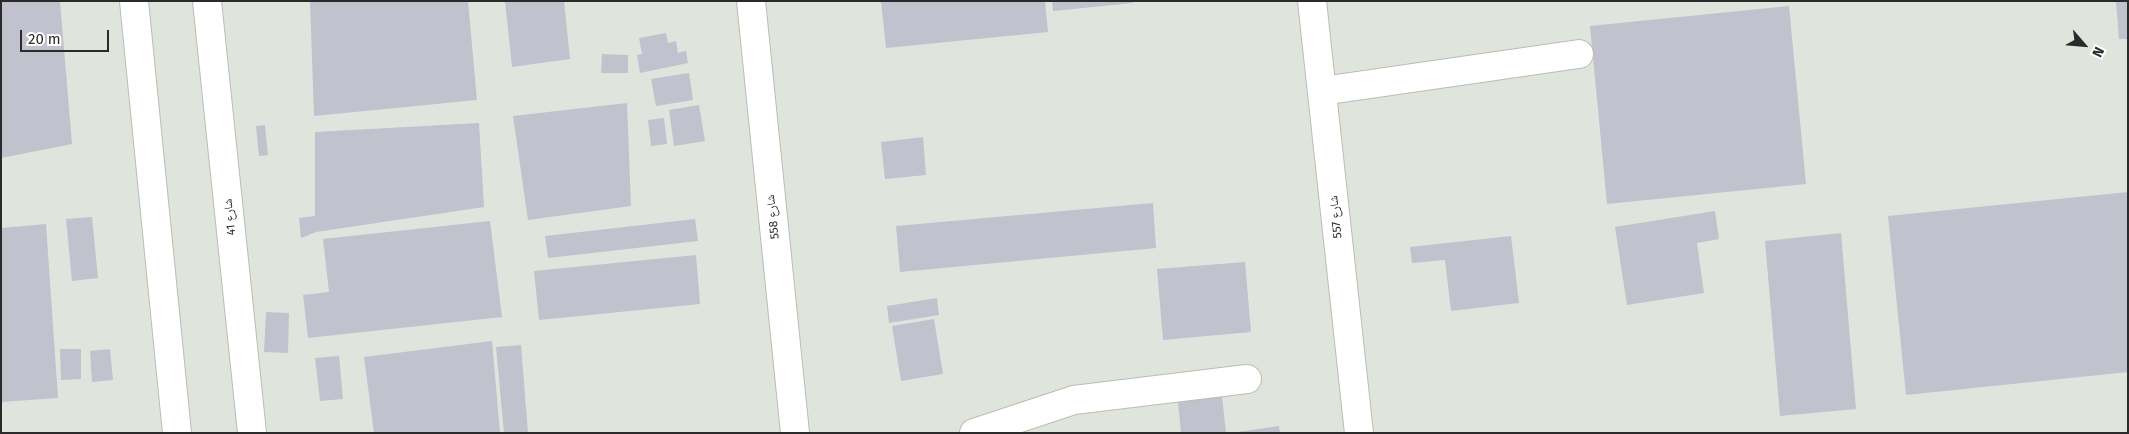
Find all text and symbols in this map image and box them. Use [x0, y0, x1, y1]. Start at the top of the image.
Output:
scale bar [22, 20, 111, 52]
north arrow [2059, 20, 2109, 70]
text: 20 m [28, 30, 61, 48]
text: N [2088, 44, 2107, 60]
street label: شارع 558 [764, 194, 782, 240]
street label: شارع 557 [1327, 195, 1345, 239]
street label: شارع 41 [221, 198, 239, 236]

